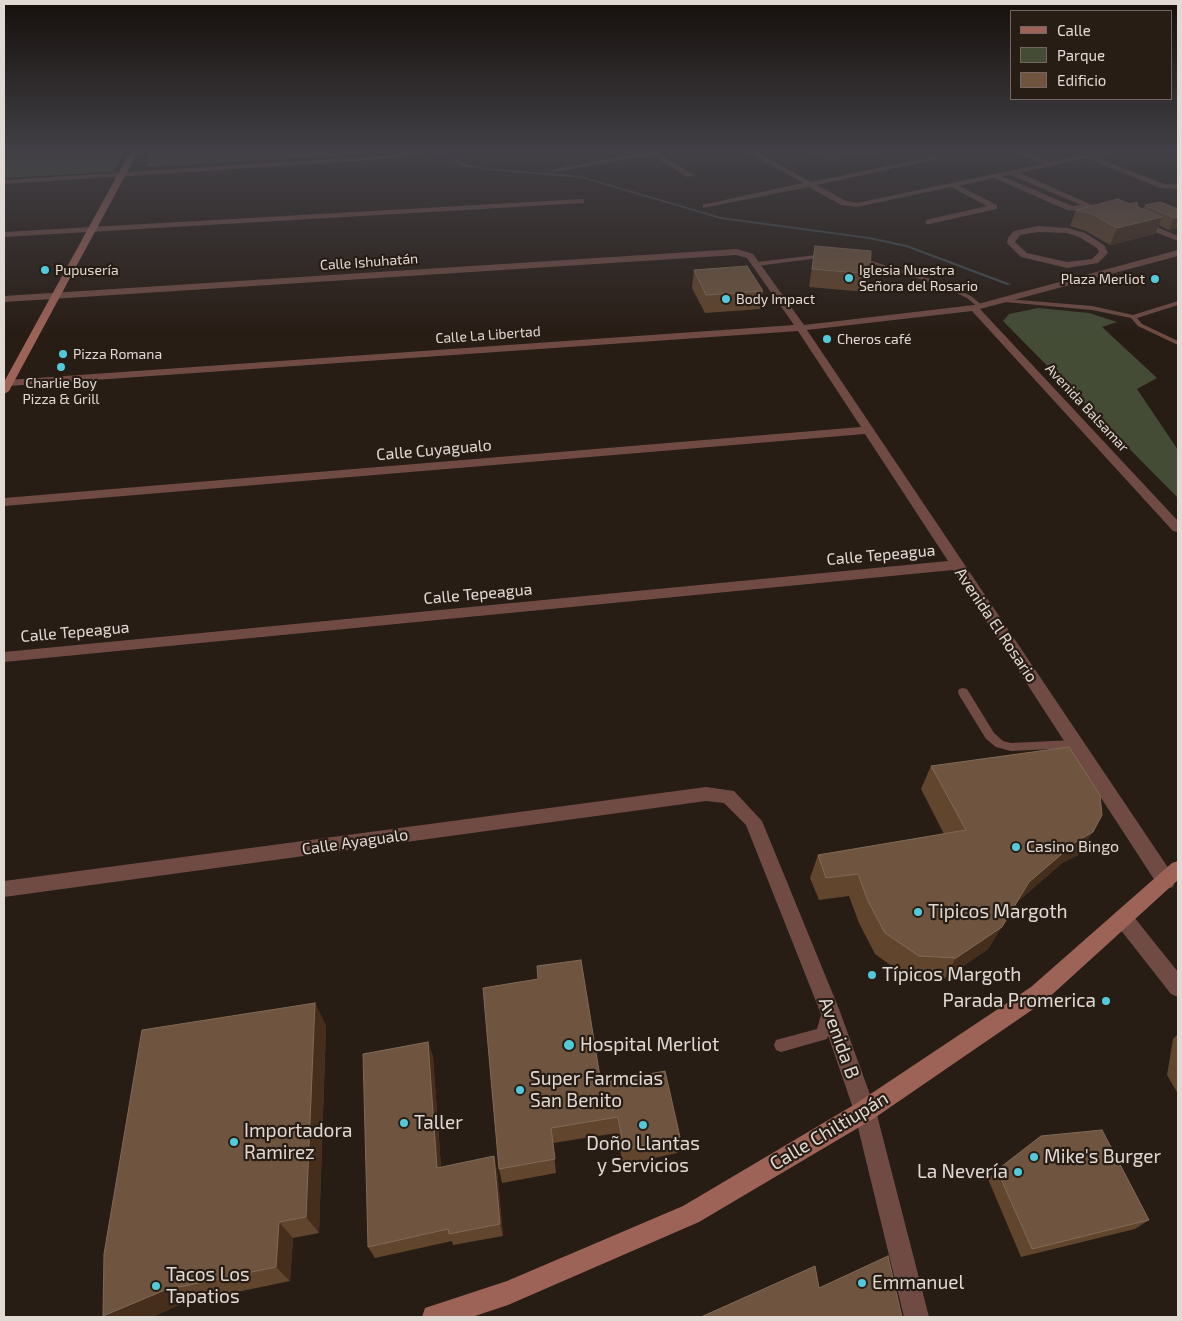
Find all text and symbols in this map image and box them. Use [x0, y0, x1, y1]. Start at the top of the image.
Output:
legend [1010, 10, 1172, 100]
text: Calle [1057, 21, 1091, 39]
text: Parque [1057, 46, 1105, 64]
text: Edificio [1057, 71, 1106, 89]
street label: Calle Ishuhatán [319, 250, 419, 274]
place label: Pupusería [55, 262, 119, 278]
place label: Iglesia Nuestra Señora del Rosario [859, 262, 978, 294]
marker: Pupusería [39, 264, 51, 276]
place label: Plaza Merliot [1061, 271, 1145, 287]
marker: Iglesia Nuestra Señora del Rosario [843, 272, 855, 284]
marker: Plaza Merliot [1149, 273, 1161, 285]
place label: Body Impact [736, 291, 815, 307]
marker: Body Impact [720, 293, 732, 305]
street label: Calle La Libertad [435, 323, 541, 347]
place label: Cheros café [837, 331, 912, 347]
marker: Cheros café [821, 333, 833, 345]
place label: Pizza Romana [73, 346, 162, 362]
marker: Pizza Romana [57, 348, 69, 360]
street label: Avenida Balsamar [1042, 360, 1132, 456]
marker: Charlie Boy Pizza & Grill [55, 361, 67, 373]
place label: Charlie Boy Pizza & Grill [23, 375, 99, 408]
street label: Calle Cuyagualo [376, 435, 492, 465]
street label: Calle Tepeagua [826, 541, 936, 569]
street label: Avenida El Rosario [951, 564, 1041, 686]
street label: Calle Tepeagua [423, 580, 533, 608]
street label: Calle Tepeagua [20, 618, 130, 646]
street label: Calle Ayagualo [301, 825, 409, 859]
place label: Casino Bingo [1026, 837, 1119, 857]
marker: Casino Bingo [1010, 841, 1022, 853]
place label: Tipicos Margoth [928, 901, 1068, 923]
marker: Tipicos Margoth [912, 906, 924, 918]
place label: Típicos Margoth [882, 964, 1021, 986]
marker: Típicos Margoth [866, 969, 878, 981]
place label: Parada Promerica [943, 990, 1096, 1012]
street label: Avenida B [814, 994, 864, 1082]
marker: Parada Promerica [1100, 995, 1112, 1007]
place label: Hospital Merliot [580, 1034, 719, 1056]
marker: Hospital Merliot [562, 1038, 576, 1052]
place label: Super Farmcias San Benito [530, 1068, 663, 1112]
marker: Super Farmcias San Benito [514, 1084, 526, 1096]
street label: Calle Chiltiupán [766, 1087, 892, 1175]
place label: Taller [414, 1112, 463, 1134]
marker: Taller [398, 1117, 410, 1129]
marker: Doño Llantas y Servicios [637, 1119, 649, 1131]
place label: Importadora Ramirez [244, 1120, 352, 1164]
place label: Doño Llantas y Servicios [586, 1133, 700, 1177]
marker: Importadora Ramirez [228, 1136, 240, 1148]
place label: Mike's Burger [1044, 1146, 1161, 1168]
marker: Mike's Burger [1028, 1151, 1040, 1163]
place label: La Nevería [917, 1161, 1008, 1183]
marker: La Nevería [1012, 1166, 1024, 1178]
place label: Tacos Los Tapatios [166, 1264, 250, 1308]
place label: Emmanuel [872, 1272, 964, 1294]
marker: Emmanuel [856, 1277, 868, 1289]
marker: Tacos Los Tapatios [150, 1280, 162, 1292]

